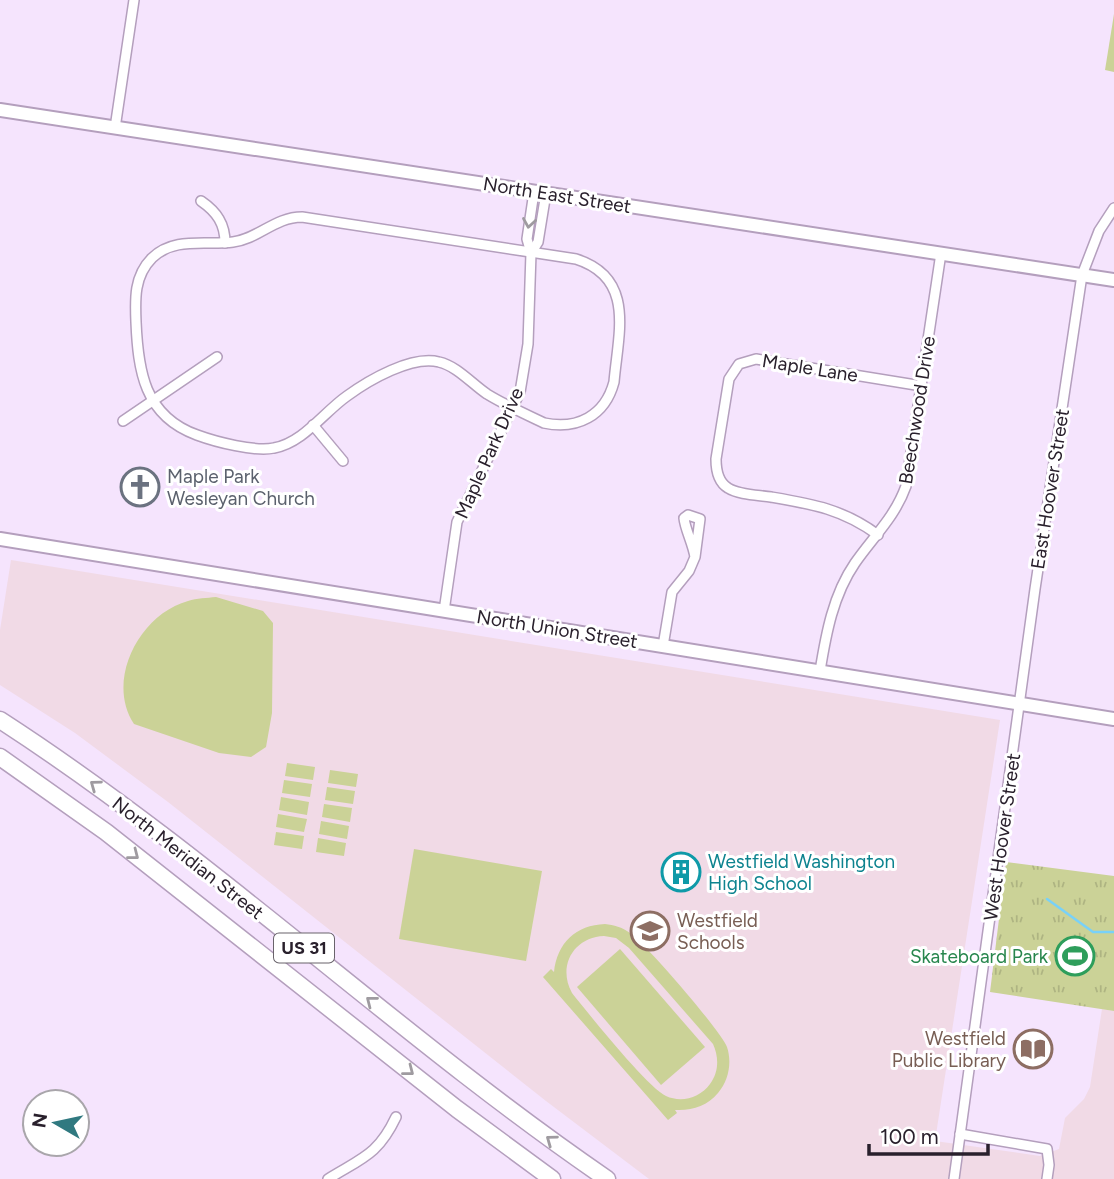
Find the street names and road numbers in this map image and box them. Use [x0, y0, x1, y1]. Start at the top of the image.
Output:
street label: North East Street [481, 172, 633, 218]
street label: Beechwood Drive [894, 334, 940, 486]
street label: Maple Lane [760, 349, 860, 387]
street label: Maple Park Drive [450, 384, 528, 522]
street label: East Hoover Street [1026, 407, 1074, 571]
street label: North Union Street [475, 605, 639, 653]
street label: West Hoover Street [979, 752, 1025, 922]
street label: North Meridian Street [108, 792, 268, 924]
road number: US 31 [274, 933, 334, 962]

